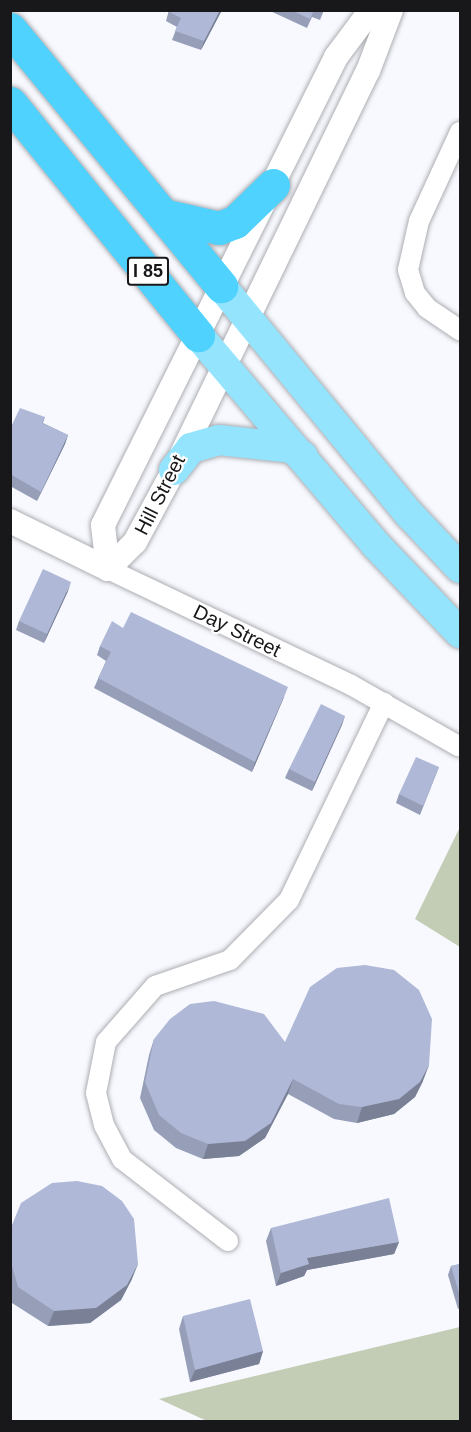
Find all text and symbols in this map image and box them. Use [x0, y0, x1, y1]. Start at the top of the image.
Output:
road number: I 85 [126, 256, 170, 286]
street label: Hill Street [130, 451, 190, 539]
street label: Day Street [189, 600, 285, 662]

